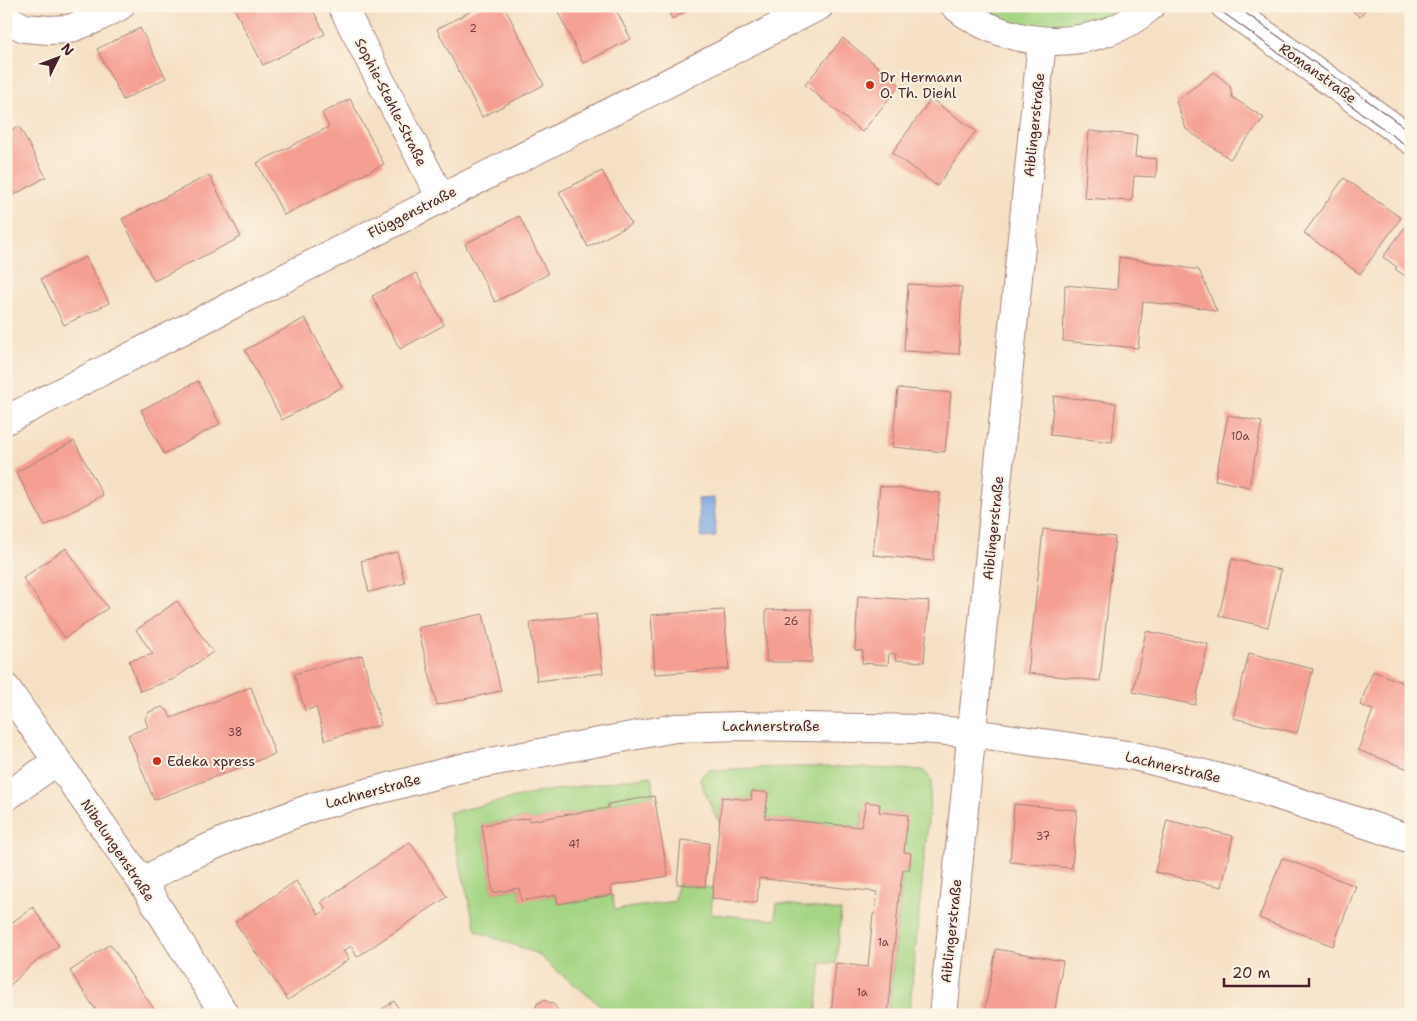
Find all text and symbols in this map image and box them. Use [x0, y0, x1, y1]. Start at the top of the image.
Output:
house number: 2 [469, 21, 477, 36]
north arrow [32, 32, 82, 82]
street label: Sophie-Stehle-Straße [351, 35, 431, 169]
text: N [57, 39, 78, 59]
street label: Romanstraße [1276, 39, 1360, 107]
place label: Dr Hermann O. Th. Diehl [880, 68, 963, 102]
street label: Aiblingerstraße [1020, 72, 1048, 178]
marker: Dr Hermann O. Th. Diehl [864, 79, 876, 91]
street label: Flüggenstraße [365, 182, 459, 242]
house number: 10a [1231, 429, 1249, 444]
street label: Aiblingerstraße [979, 475, 1007, 581]
house number: 26 [784, 614, 798, 629]
street label: Lachnerstraße [722, 717, 820, 735]
house number: 38 [227, 725, 243, 740]
street label: Lachnerstraße [1123, 747, 1223, 787]
place label: Edeka xpress [167, 752, 255, 770]
marker: Edeka xpress [151, 755, 163, 767]
street label: Lachnerstraße [323, 770, 423, 812]
street label: Nibelungenstraße [77, 795, 159, 905]
house number: 37 [1036, 829, 1051, 844]
house number: 41 [568, 837, 580, 852]
street label: Aiblingerstraße [937, 878, 965, 984]
house number: 1a [877, 935, 889, 950]
scale bar [1224, 956, 1310, 988]
text: 20 m [1232, 963, 1271, 983]
house number: 1a [856, 985, 868, 1000]

